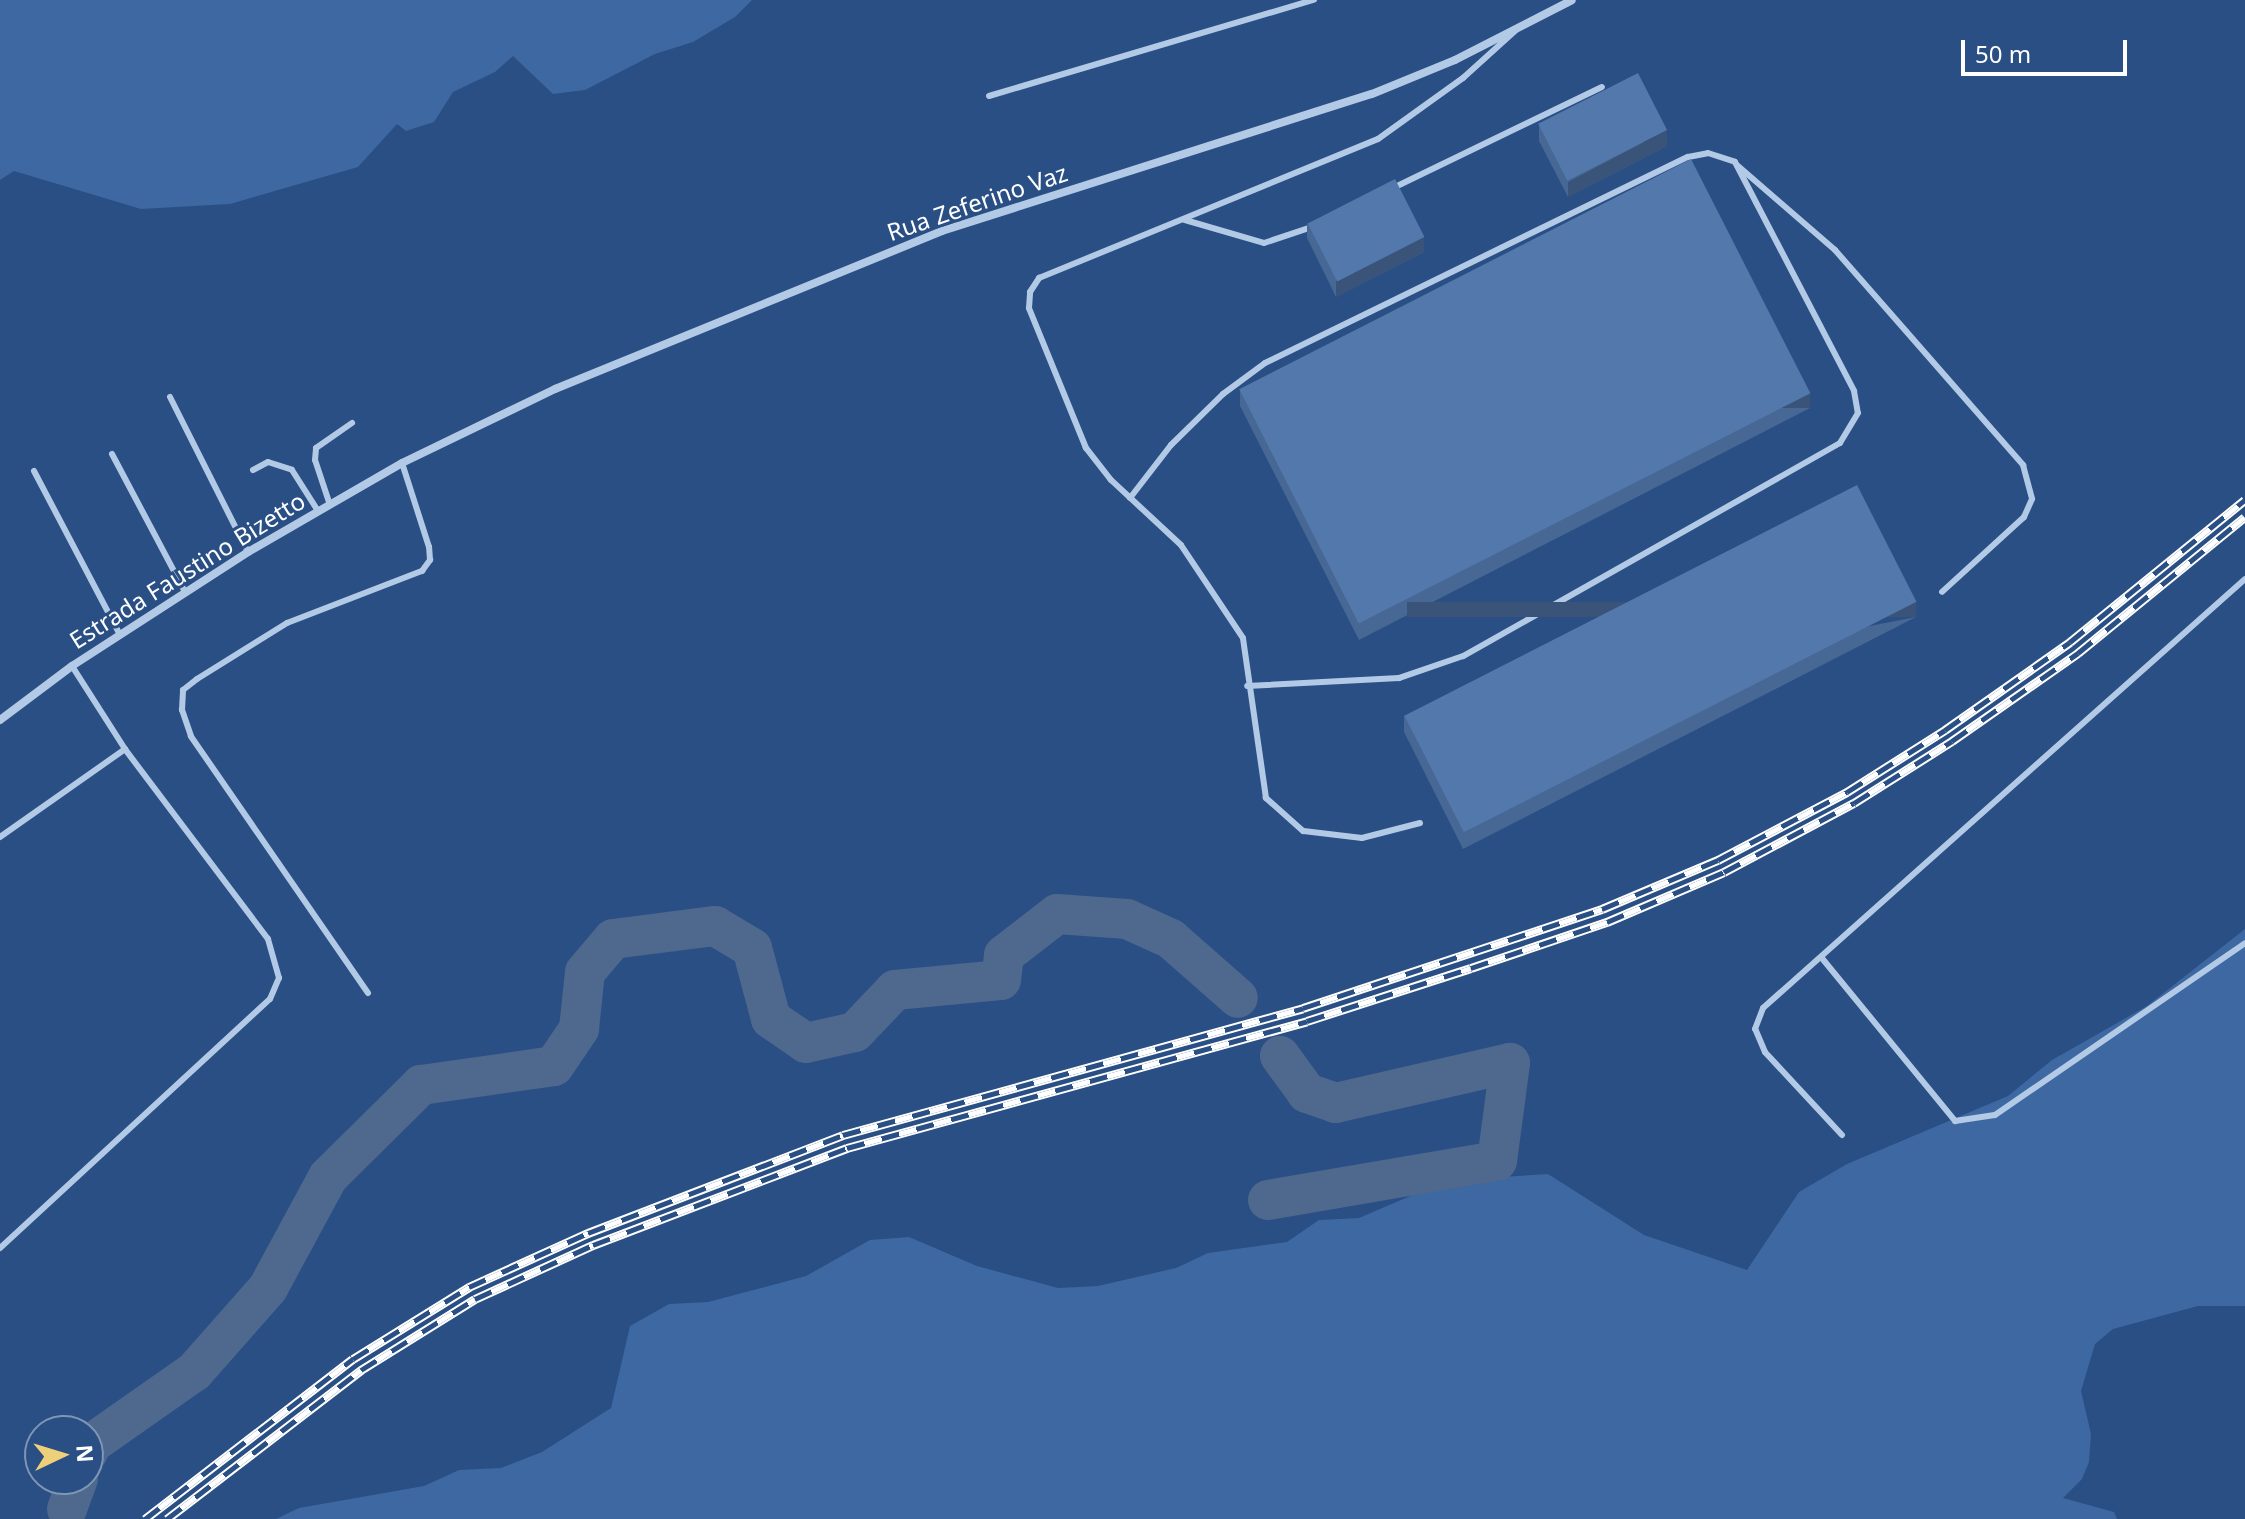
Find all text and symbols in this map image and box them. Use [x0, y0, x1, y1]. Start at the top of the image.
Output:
scale bar [1965, 24, 2131, 74]
text: 50 m [1975, 37, 2031, 70]
street label: Rua Zeferino Vaz [883, 158, 1071, 246]
street label: Estrada Faustino Bizetto [64, 486, 310, 654]
north arrow [24, 1415, 104, 1495]
text: N [70, 1443, 102, 1463]

